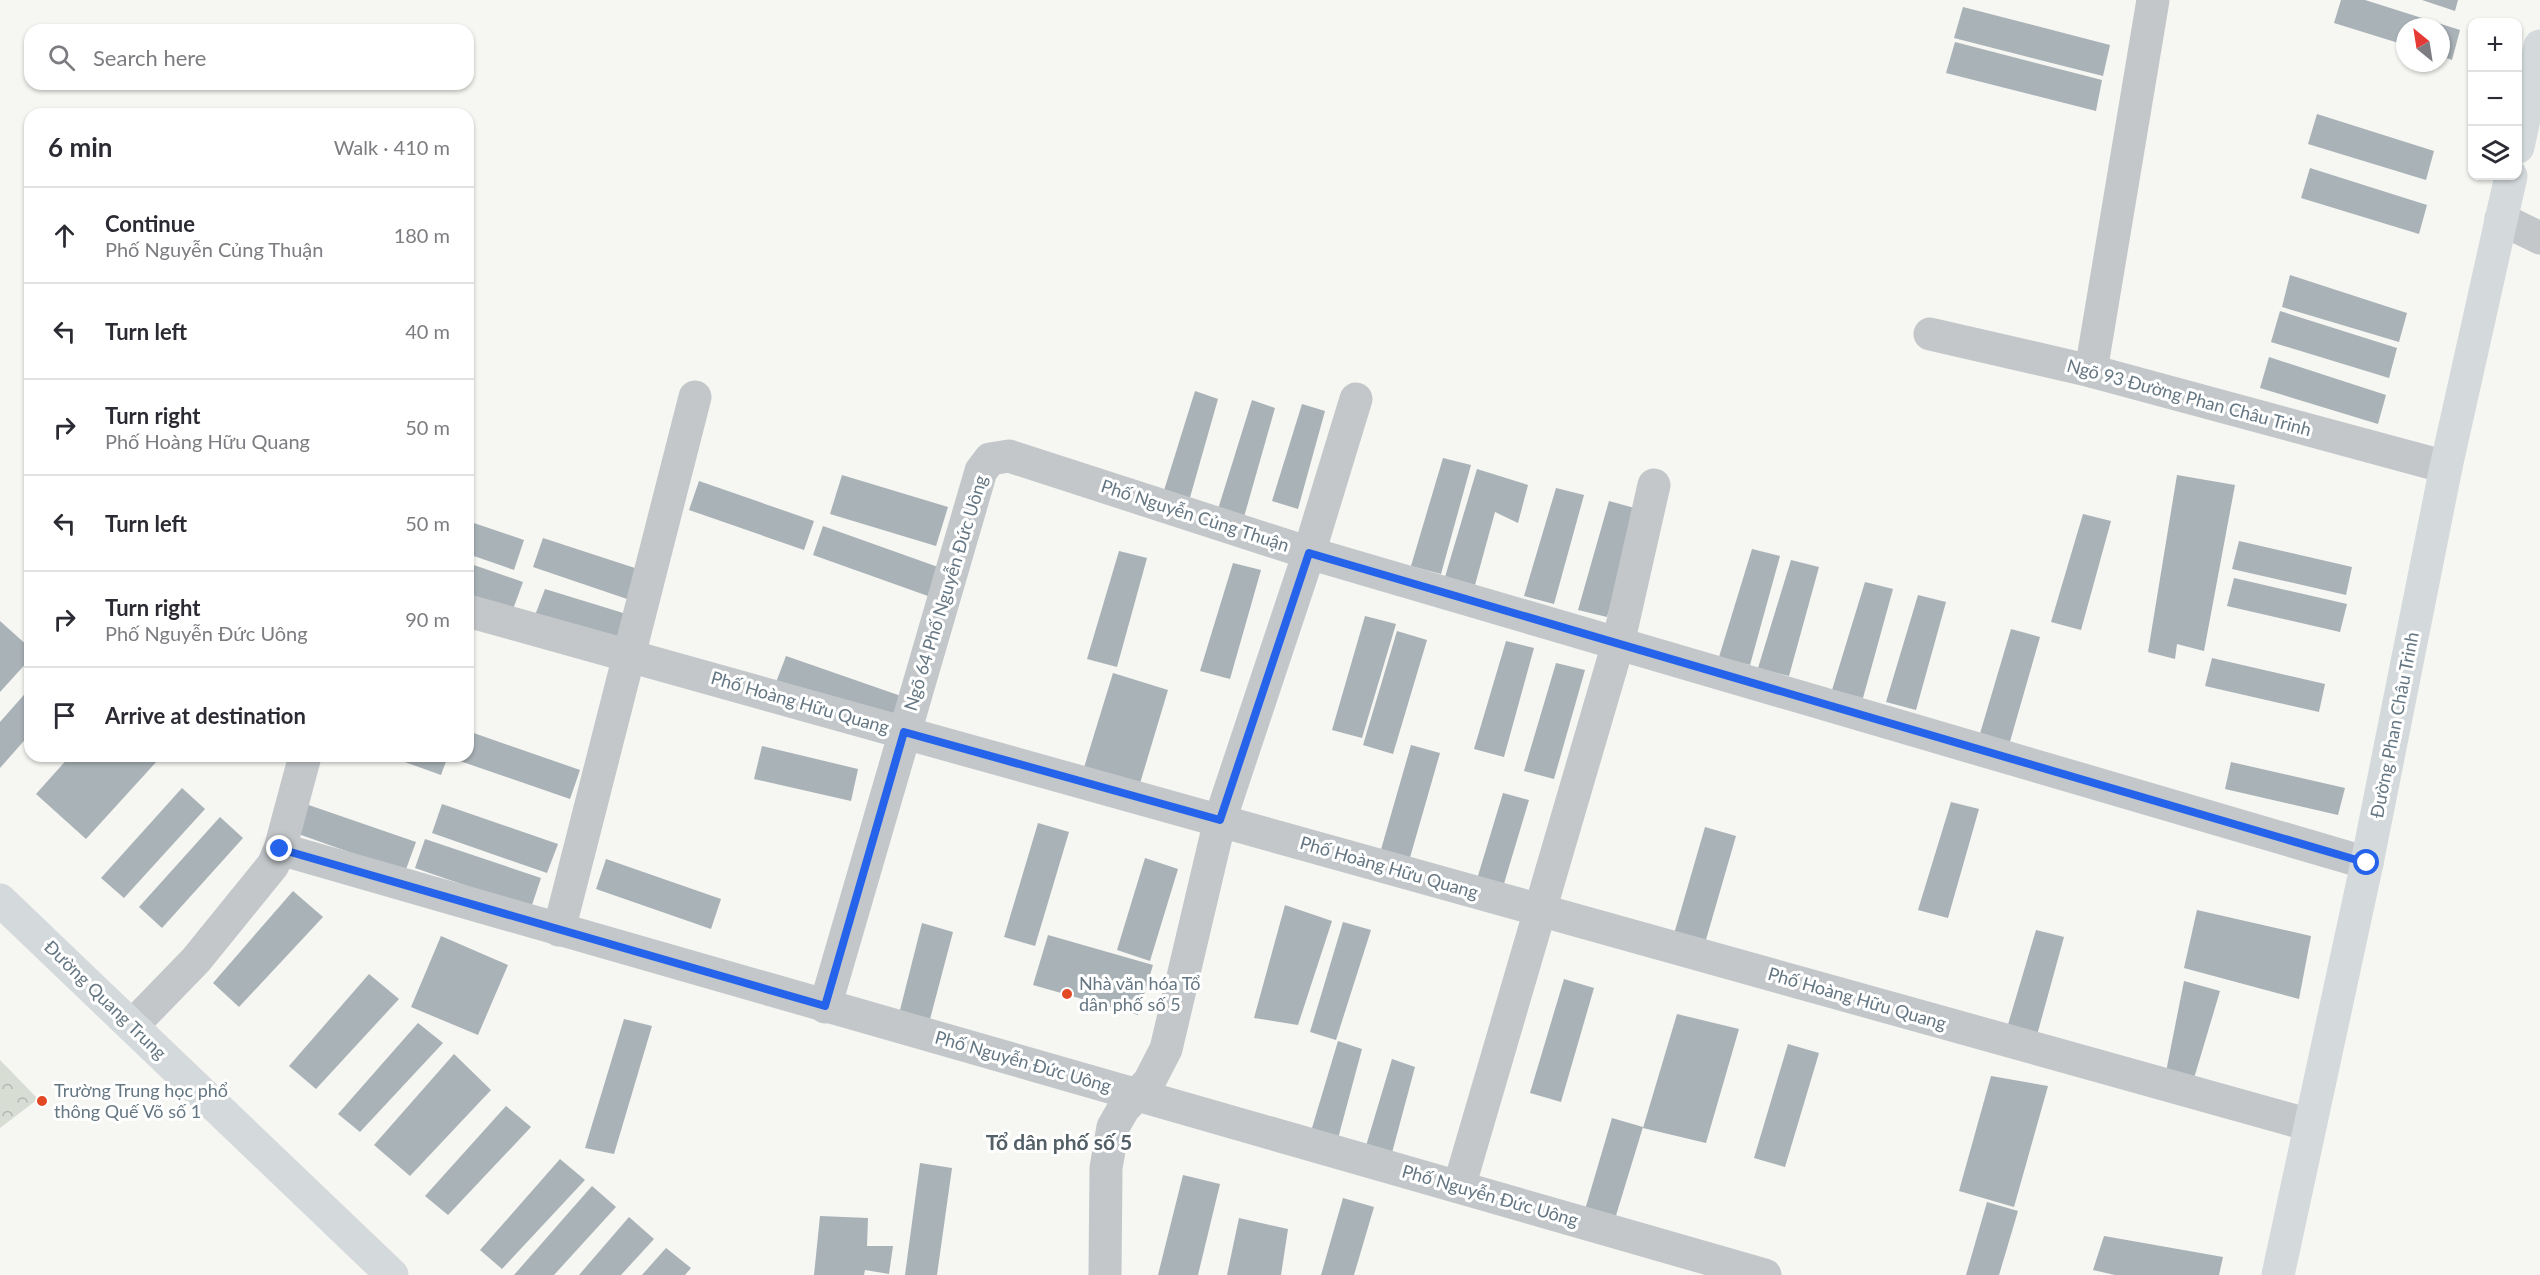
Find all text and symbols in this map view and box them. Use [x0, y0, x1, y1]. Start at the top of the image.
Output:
north arrow [2396, 18, 2450, 72]
map controls [2468, 18, 2522, 180]
button: + [2468, 18, 2522, 72]
search box [24, 24, 474, 90]
icon: search [45, 41, 78, 74]
text: Search here [93, 44, 206, 71]
button: − [2468, 72, 2522, 126]
button: layers [2468, 126, 2522, 180]
text: 6 min [48, 131, 112, 163]
text: Walk · 410 m [334, 135, 450, 159]
text: Continue [105, 210, 195, 237]
icon: ahead [48, 219, 81, 252]
text: 180 m [394, 223, 450, 247]
text: Phố Nguyễn Củng Thuận [105, 237, 323, 261]
icon: left [48, 315, 81, 348]
text: Turn left [105, 318, 187, 345]
text: 40 m [405, 319, 450, 343]
street label: Ngõ 93 Đường Phan Châu Trinh [2065, 354, 2314, 440]
text: Turn right [105, 402, 200, 429]
icon: right [48, 411, 81, 444]
text: 50 m [405, 415, 450, 439]
text: Phố Hoàng Hữu Quang [105, 429, 310, 453]
street label: Ngõ 64 Phố Nguyễn Đức Uông [899, 472, 991, 713]
street label: Phố Nguyễn Củng Thuận [1098, 474, 1292, 556]
icon: left [48, 507, 81, 540]
text: Turn left [105, 510, 187, 537]
text: 50 m [405, 511, 450, 535]
text: Turn right [105, 594, 200, 621]
icon: right [48, 603, 81, 636]
text: 90 m [405, 607, 450, 631]
text: Phố Nguyễn Đức Uông [105, 621, 308, 645]
street label: Đường Phan Châu Trinh [2365, 630, 2423, 820]
street label: Phố Hoàng Hữu Quang [709, 666, 892, 738]
icon: arrive [48, 699, 81, 732]
text: Arrive at destination [105, 702, 306, 729]
street label: Phố Hoàng Hữu Quang [1298, 831, 1481, 903]
route end [266, 835, 292, 861]
route start [2353, 849, 2379, 875]
street label: Đường Quang Trung [40, 935, 171, 1063]
street label: Phố Hoàng Hữu Quang [1766, 962, 1949, 1034]
place label: Nhà văn hóa Tổ dân phố số 5 [1079, 972, 1201, 1015]
marker: Nhà văn hóa Tổ dân phố số 5 [1060, 987, 1074, 1001]
street label: Phố Nguyễn Đức Uông [933, 1025, 1114, 1097]
place label: Trường Trung học phổ thông Quế Võ số 1 [54, 1079, 228, 1122]
marker: Trường Trung học phổ thông Quế Võ số 1 [35, 1094, 49, 1108]
district label: Tổ dân phố số 5 [986, 1129, 1132, 1154]
street label: Phố Nguyễn Đức Uông [1400, 1159, 1581, 1231]

